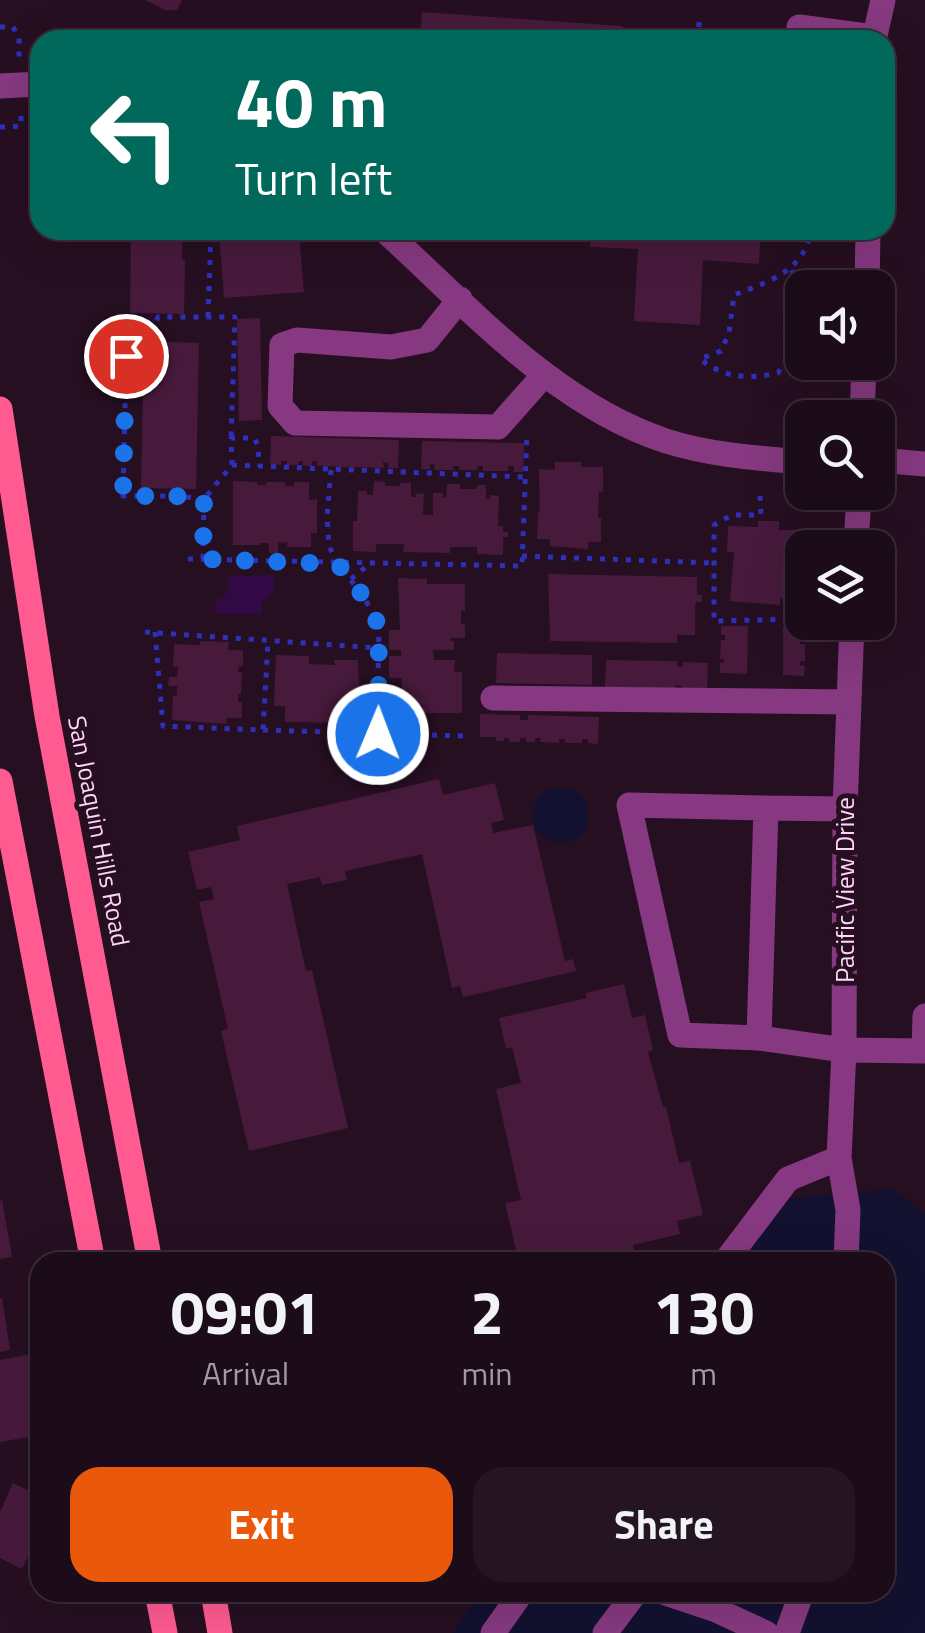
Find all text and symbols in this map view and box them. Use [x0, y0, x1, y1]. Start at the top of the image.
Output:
text: 40 m [235, 48, 388, 154]
icon: left [70, 70, 200, 200]
text: Turn left [235, 144, 392, 212]
map controls [785, 270, 895, 640]
button: sound [785, 270, 895, 380]
pin [84, 314, 169, 399]
icon: arrive [99, 329, 154, 384]
button: search [785, 400, 895, 510]
button: layers [785, 530, 895, 640]
position arrow [326, 682, 430, 786]
street label: San Joaquin Hills Road [58, 713, 140, 949]
street label: Pacific View Drive [826, 797, 864, 983]
text: 09:01 [171, 1266, 321, 1357]
text: 2 [470, 1266, 504, 1357]
text: 130 [653, 1266, 754, 1357]
text: Arrival [202, 1349, 289, 1397]
text: min [461, 1349, 512, 1397]
text: m [690, 1349, 717, 1397]
button: Exit [70, 1467, 453, 1582]
button: Share [473, 1467, 855, 1582]

